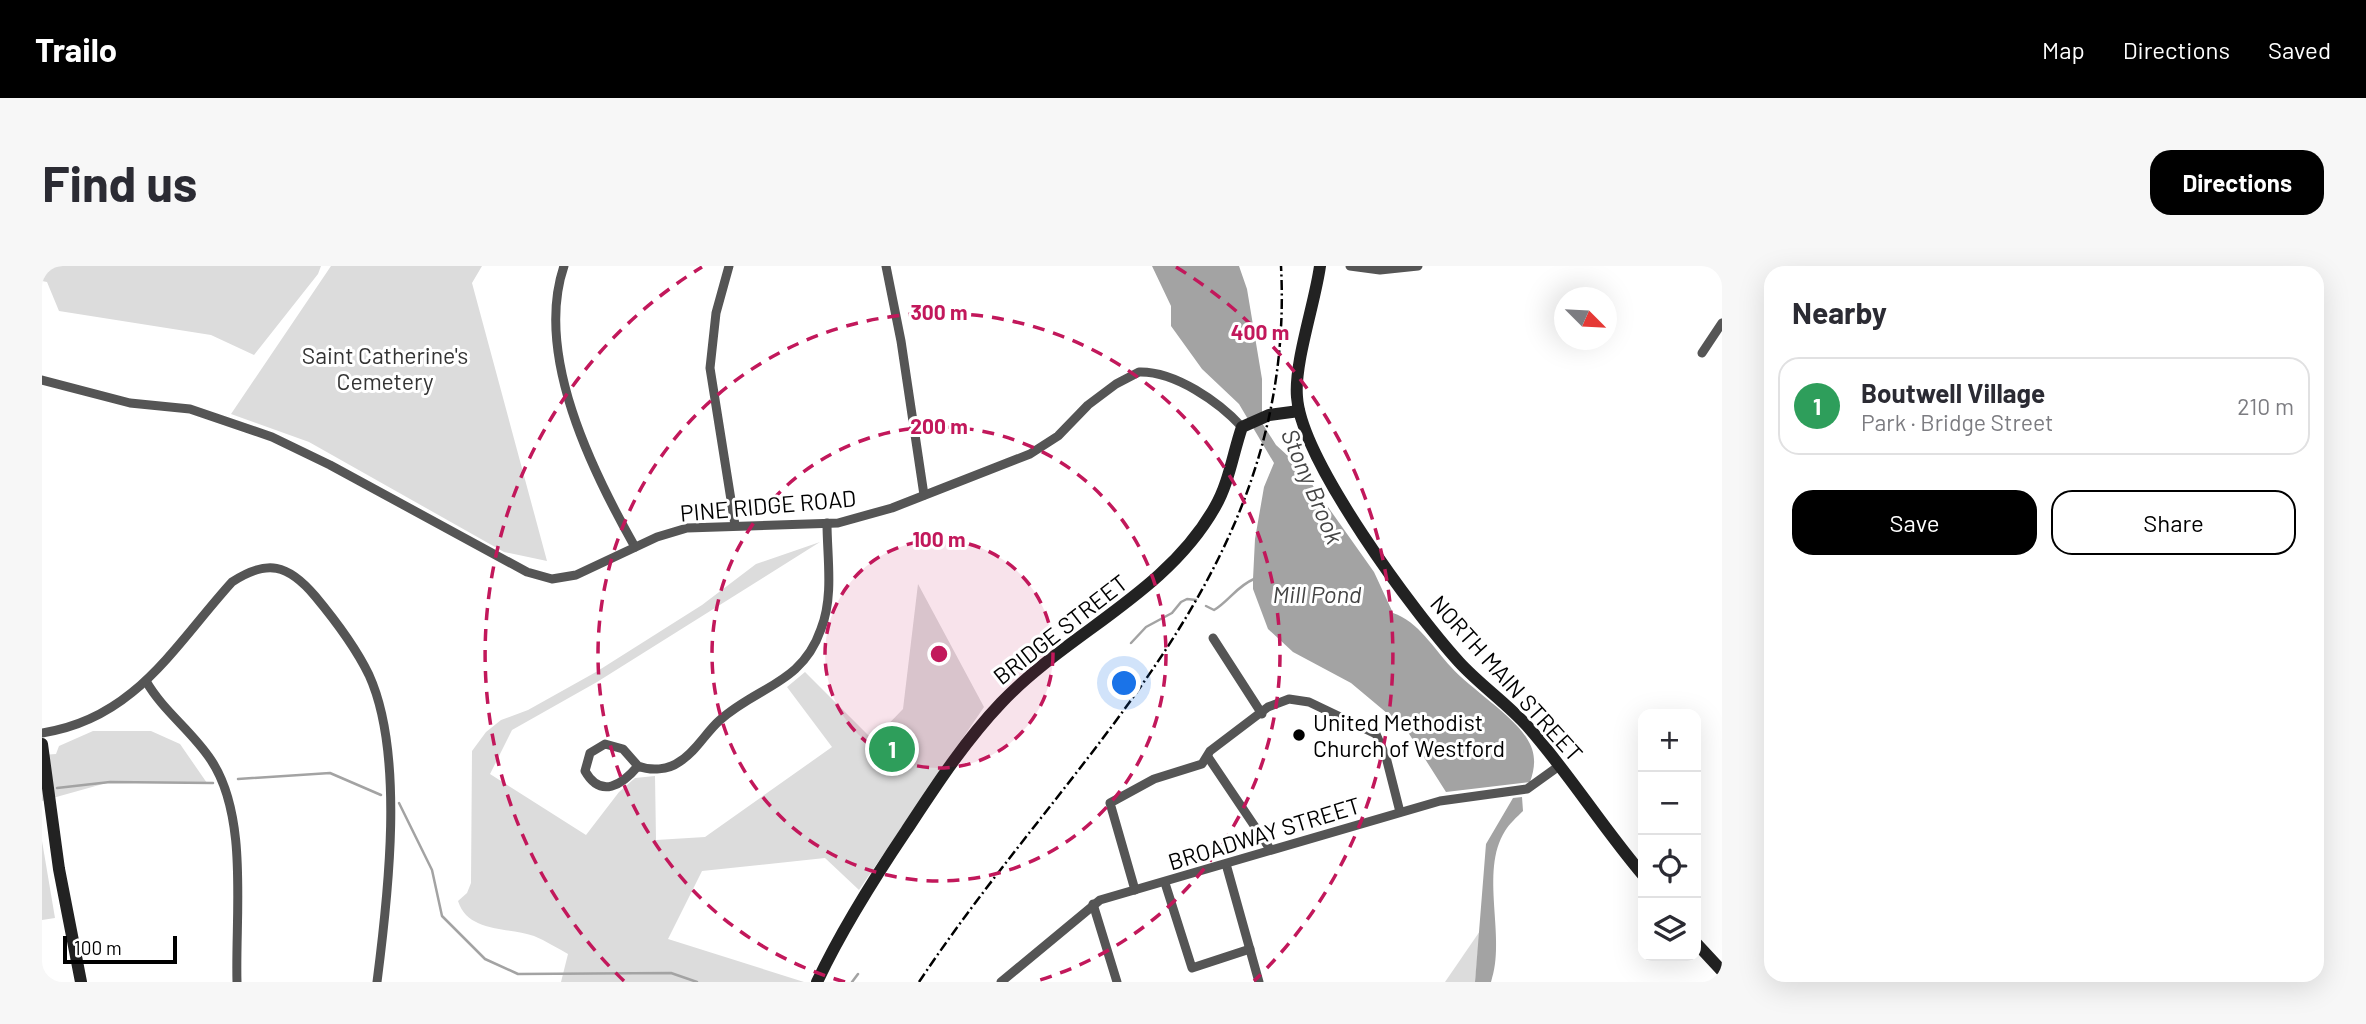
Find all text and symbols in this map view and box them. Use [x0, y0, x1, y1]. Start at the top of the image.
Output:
text: Trailo [35, 29, 117, 69]
text: Map [2042, 35, 2085, 64]
text: Directions [2123, 35, 2230, 64]
text: Saved [2268, 35, 2331, 64]
button: Directions [2150, 150, 2324, 215]
text: Find us [42, 153, 197, 212]
north arrow [1554, 287, 1617, 350]
text: Nearby [1792, 294, 1887, 330]
text: 300 m [910, 299, 968, 324]
text: 400 m [1231, 319, 1289, 344]
park label: Saint Catherine's Cemetery [302, 341, 468, 395]
text: Boutwell Village [1861, 377, 2045, 408]
text: 1 [1813, 392, 1821, 420]
text: 210 m [2237, 392, 2294, 420]
text: Park · Bridge Street [1861, 408, 2053, 436]
text: 200 m [910, 413, 968, 438]
water label: Stony Brook [1276, 424, 1350, 548]
street label: PINE RIDGE ROAD [679, 483, 857, 527]
button: Save [1792, 490, 2037, 555]
button: Share [2051, 490, 2296, 555]
text: 100 m [912, 526, 966, 551]
street label: BRIDGE STREET [987, 568, 1133, 690]
water label: Mill Pond [1272, 579, 1362, 608]
street label: NORTH MAIN STREET [1425, 589, 1589, 767]
centre of rings [927, 642, 951, 666]
your location [1107, 666, 1141, 700]
place label: United Methodist Church of Westford [1313, 708, 1505, 762]
map controls [1638, 709, 1701, 961]
button: + [1638, 709, 1701, 772]
pin: 1 [869, 723, 915, 775]
marker: United Methodist Church of Westford [1291, 727, 1307, 743]
button: − [1638, 772, 1701, 835]
street label: BROADWAY STREET [1165, 790, 1363, 876]
button: locate [1638, 835, 1701, 898]
button: layers [1638, 898, 1701, 961]
scale bar [63, 933, 177, 965]
text: 100 m [74, 936, 122, 959]

